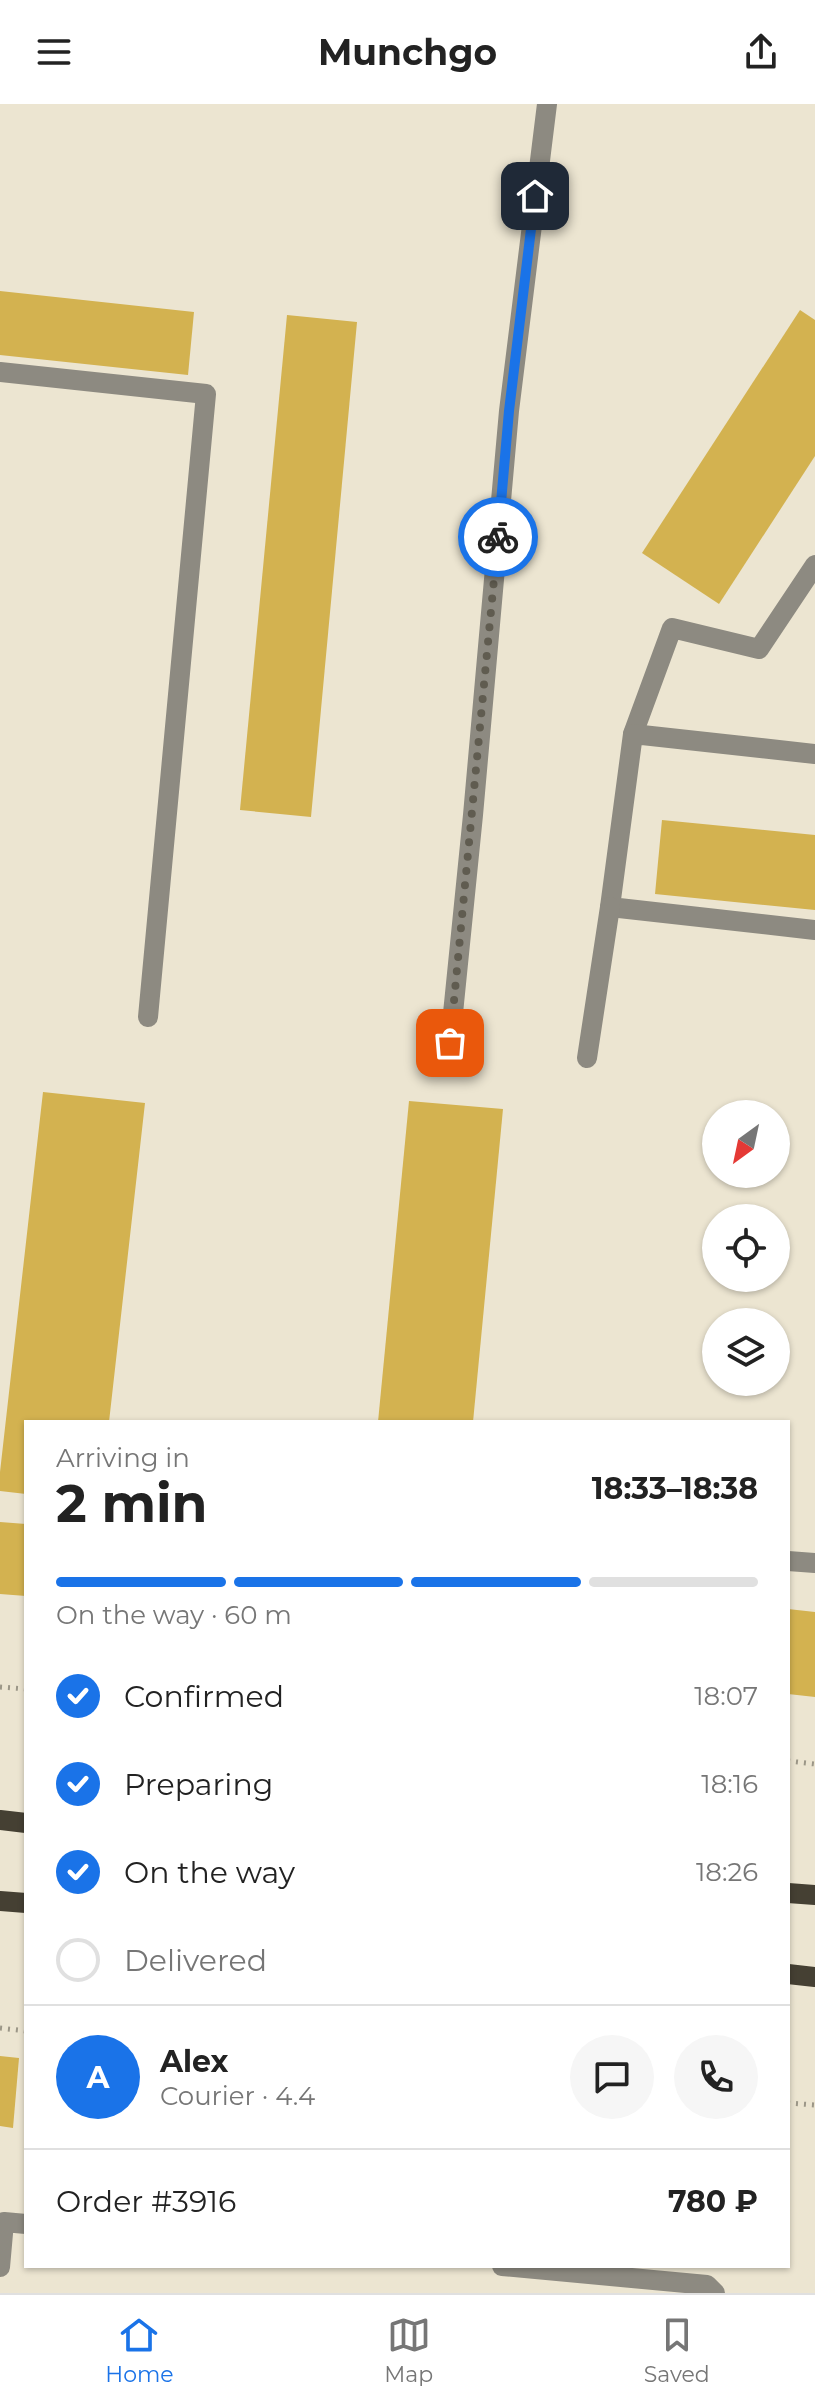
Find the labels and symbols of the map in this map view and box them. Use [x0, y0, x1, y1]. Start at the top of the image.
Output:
pin [501, 162, 569, 230]
courier [458, 497, 538, 577]
pin [416, 1009, 484, 1077]
north arrow [702, 1100, 790, 1188]

